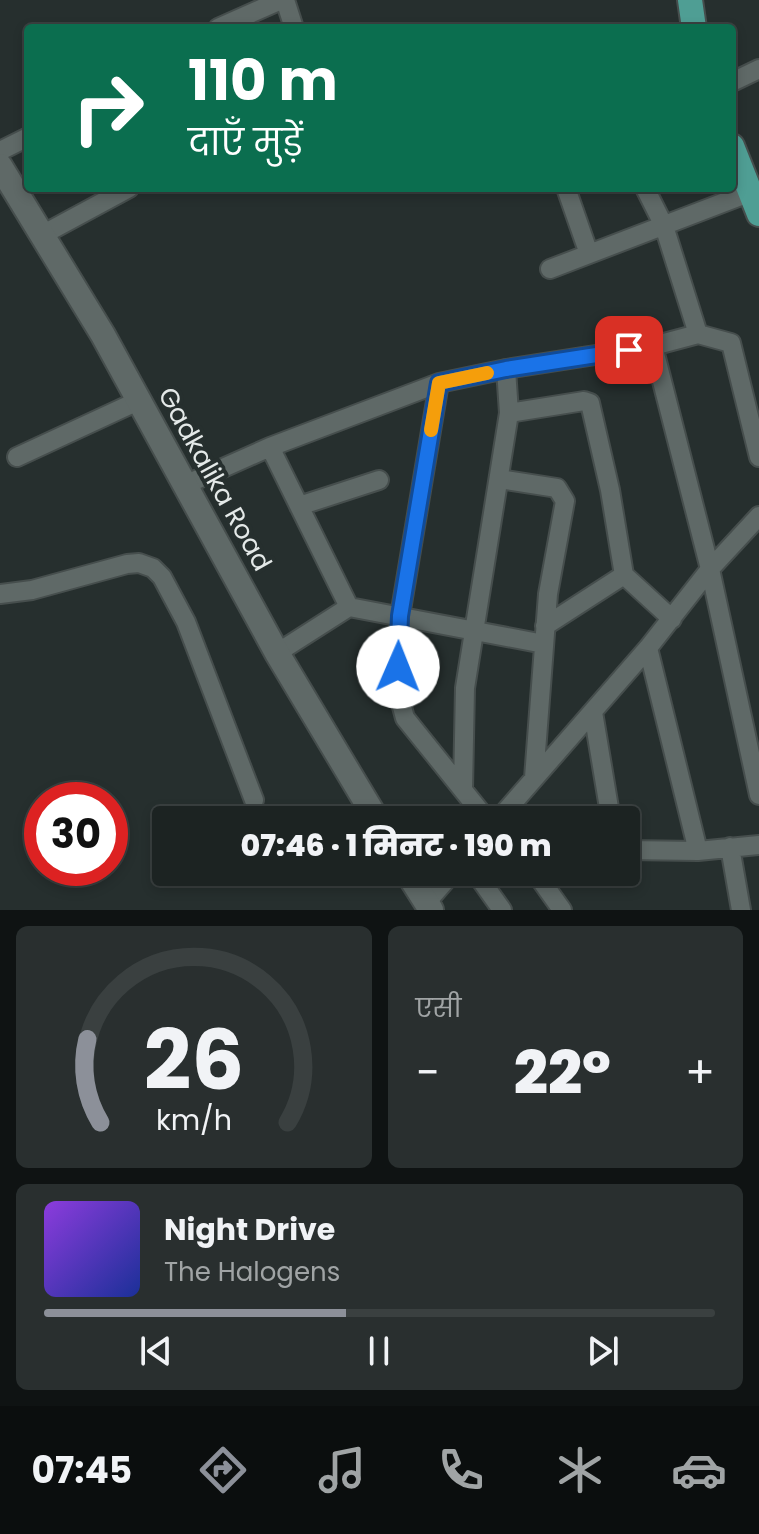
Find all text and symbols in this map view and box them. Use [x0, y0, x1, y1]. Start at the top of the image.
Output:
text: 110 m [188, 41, 338, 120]
icon: right [56, 56, 160, 160]
text: दाएँ मुड़ें [188, 117, 303, 168]
pin [595, 316, 663, 384]
icon: arrive [607, 328, 651, 372]
street label: Gadkalika Road [150, 381, 280, 577]
position arrow [356, 625, 440, 709]
speed limit sign: 30 [24, 782, 128, 886]
text: 07:46 · 1 मिनट · 190 m [240, 824, 552, 867]
text: एसी [416, 990, 461, 1026]
text: 26 [143, 1002, 244, 1118]
text: 22° [514, 1031, 611, 1115]
text: − [416, 1042, 440, 1103]
text: + [685, 1042, 715, 1103]
text: km/h [156, 1100, 232, 1140]
text: Night Drive [164, 1208, 335, 1251]
text: The Halogens [164, 1254, 340, 1290]
icon: previous [134, 1329, 178, 1373]
icon: pause [357, 1329, 401, 1373]
icon: next [581, 1329, 625, 1373]
icon: directions [195, 1442, 251, 1498]
icon: music [314, 1442, 370, 1498]
icon: phone [433, 1442, 489, 1498]
icon: climate [552, 1442, 608, 1498]
icon: car [671, 1442, 727, 1498]
text: 07:45 [32, 1445, 132, 1496]

